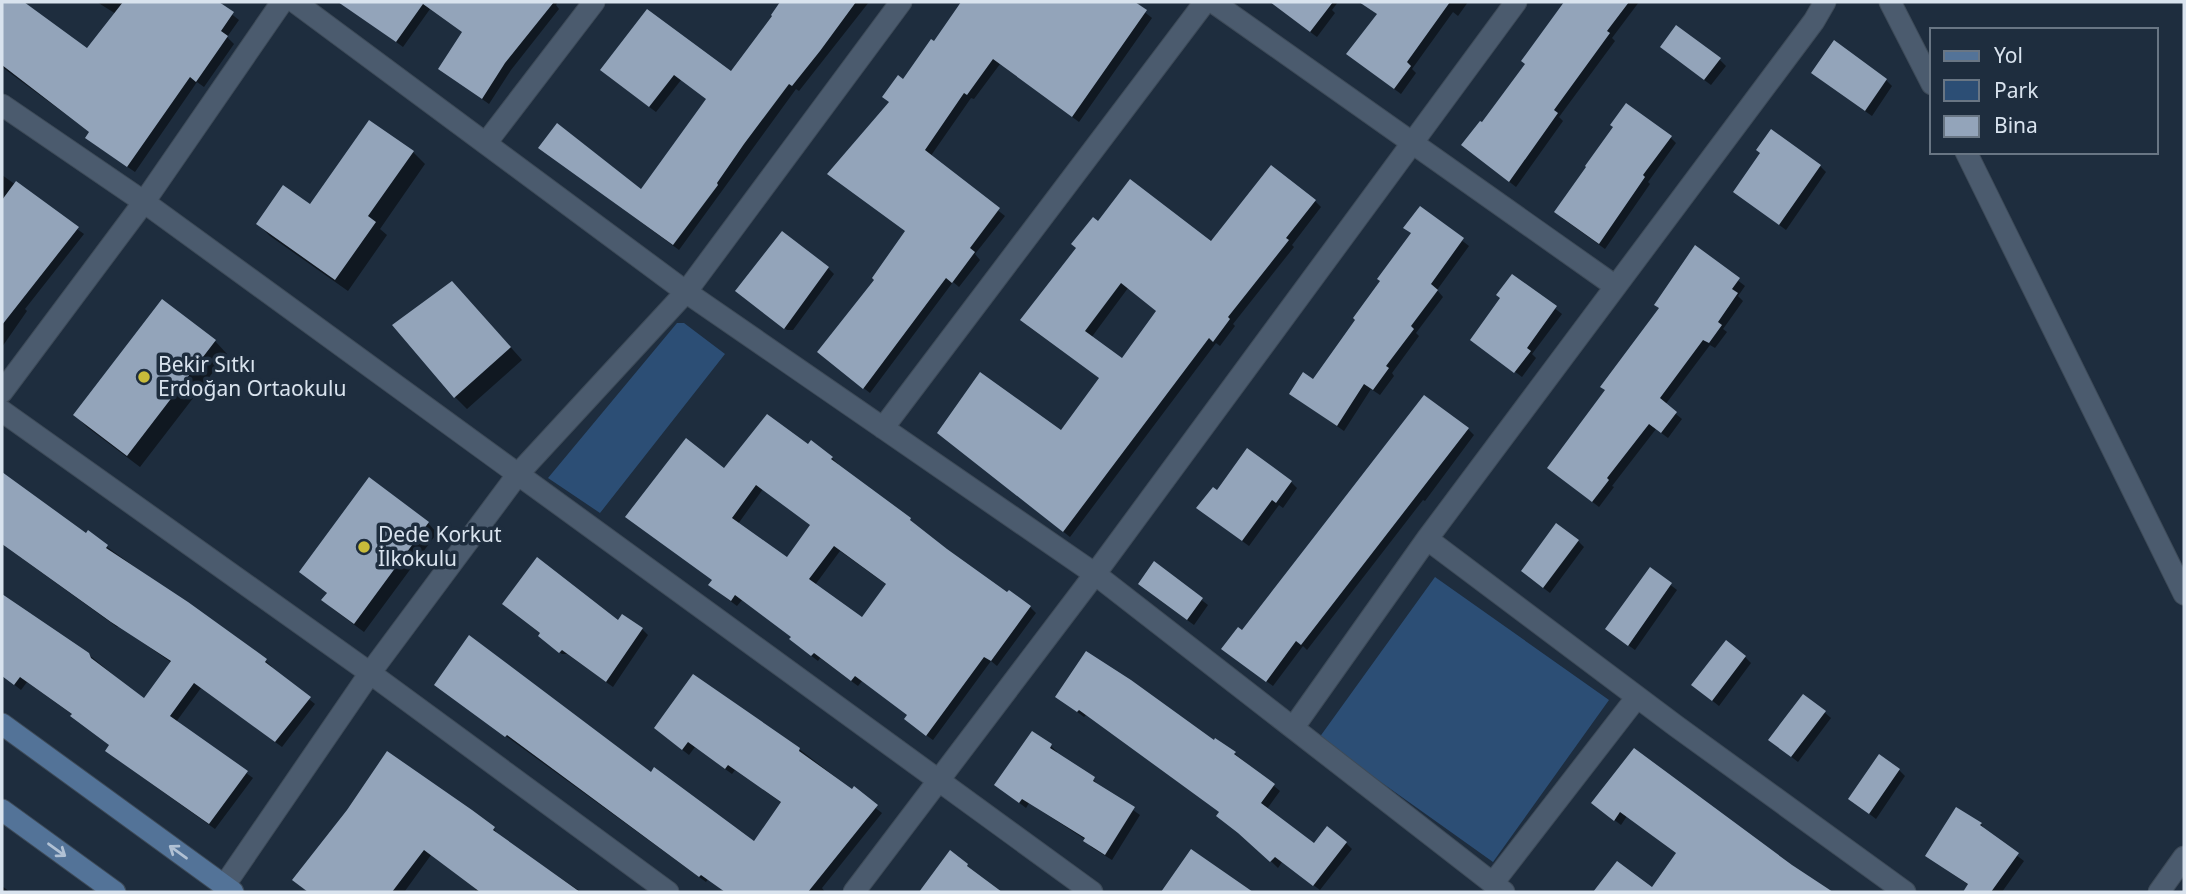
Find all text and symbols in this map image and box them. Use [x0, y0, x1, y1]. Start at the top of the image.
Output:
legend [1930, 28, 2158, 154]
text: Yol [1994, 41, 2023, 69]
text: Park [1994, 76, 2039, 104]
text: Bina [1994, 111, 2038, 139]
place label: Bekir Sıtkı Erdoğan Ortaokulu [158, 350, 346, 402]
marker: Bekir Sıtkı Erdoğan Ortaokulu [136, 369, 152, 385]
place label: Dede Korkut İlkokulu [378, 520, 502, 572]
marker: Dede Korkut İlkokulu [356, 539, 372, 555]
one-way arrow [47, 843, 66, 857]
one-way arrow [168, 845, 187, 860]

